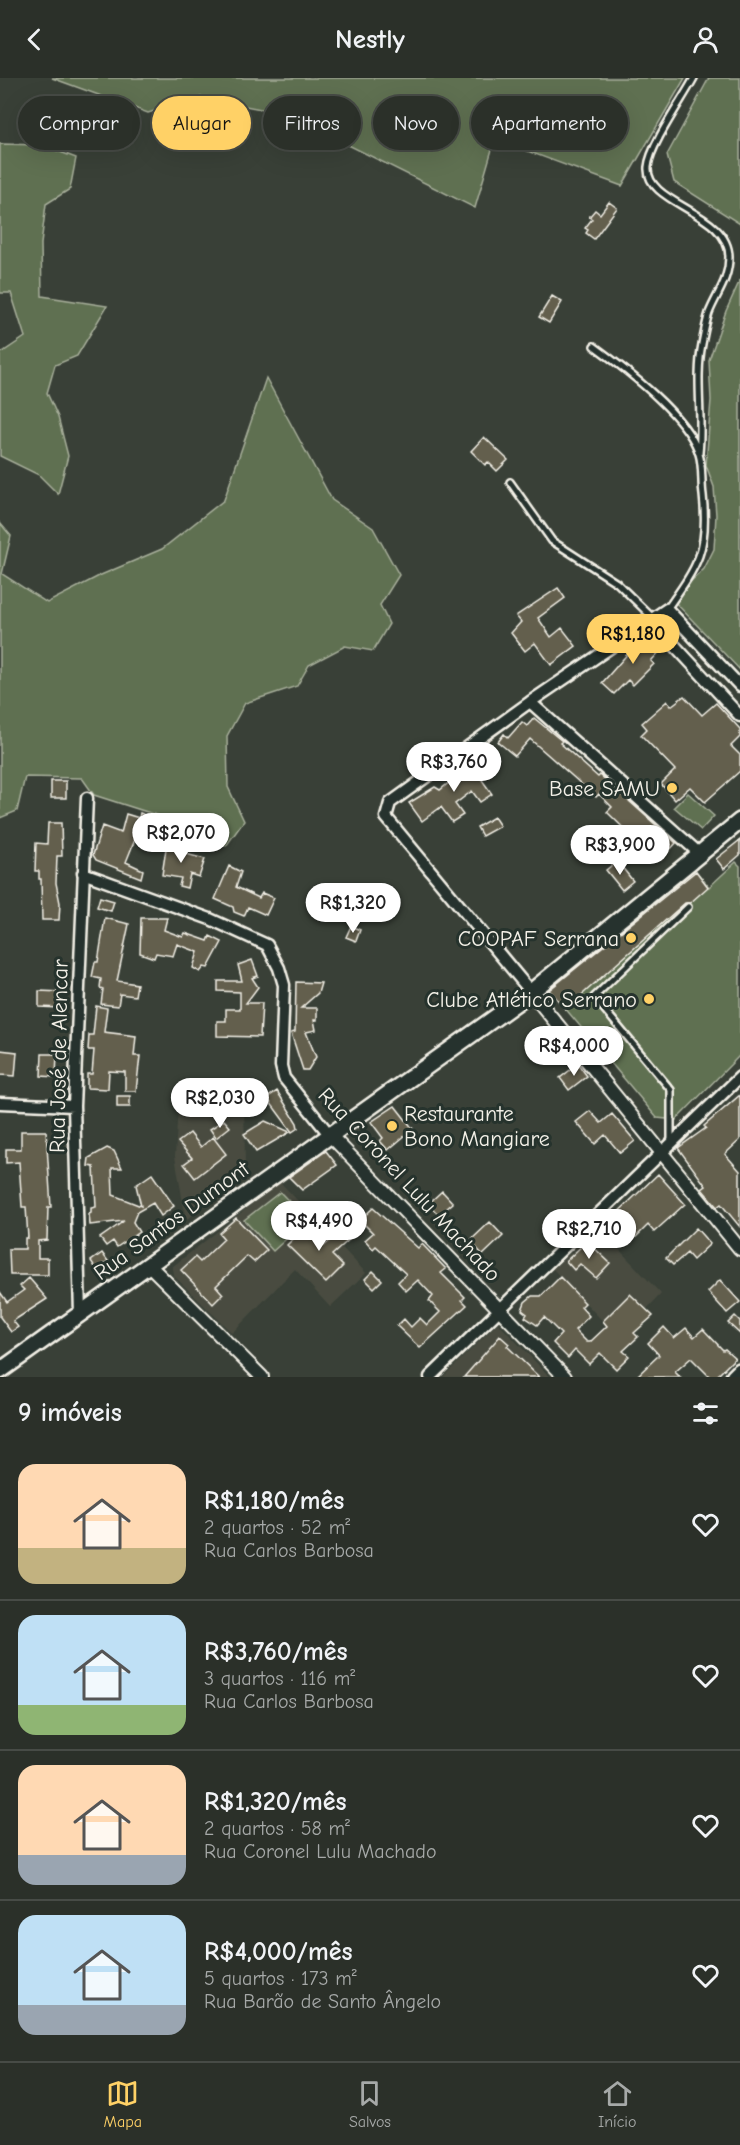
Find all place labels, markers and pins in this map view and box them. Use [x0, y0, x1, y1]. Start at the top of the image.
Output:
pin: R$1,180 [578, 614, 688, 665]
pin: R$3,760 [399, 742, 509, 793]
place label: Base SAMU [549, 776, 660, 802]
marker: Base SAMU [665, 781, 679, 795]
pin: R$2,070 [126, 813, 236, 864]
pin: R$3,900 [565, 825, 675, 876]
pin: R$1,320 [298, 883, 408, 934]
place label: COOPAF Serrana [458, 926, 619, 952]
marker: COOPAF Serrana [624, 931, 638, 945]
place label: Clube Atlético Serrano [426, 987, 637, 1013]
marker: Clube Atlético Serrano [642, 992, 656, 1006]
pin: R$4,000 [519, 1026, 629, 1077]
pin: R$2,030 [165, 1078, 275, 1129]
place label: Restaurante Bono Mangiare [404, 1101, 550, 1152]
marker: Restaurante Bono Mangiare [385, 1119, 399, 1133]
pin: R$4,490 [264, 1201, 374, 1252]
pin: R$2,710 [534, 1209, 644, 1260]

